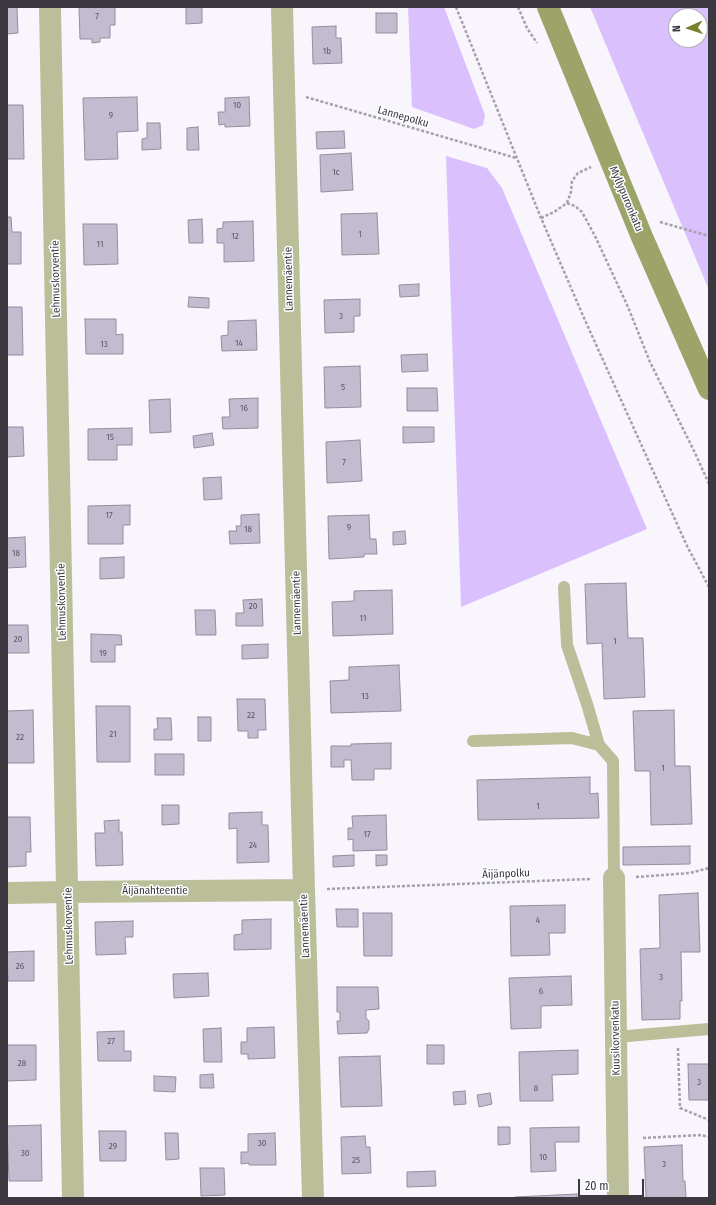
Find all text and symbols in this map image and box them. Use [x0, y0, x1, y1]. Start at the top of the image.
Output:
north arrow [668, 8, 708, 48]
house number: 7 [95, 11, 99, 21]
text: N [670, 25, 683, 32]
house number: 1b [323, 46, 331, 56]
house number: 10 [233, 100, 241, 110]
street label: Lannepolku [376, 103, 430, 131]
house number: 9 [109, 110, 113, 120]
street label: Myllypuronkatu [606, 164, 646, 234]
house number: 1c [332, 167, 340, 177]
house number: 1 [358, 229, 362, 239]
house number: 12 [231, 231, 239, 241]
house number: 11 [97, 239, 103, 249]
street label: Lehmuskorventie [49, 240, 63, 318]
street label: Lannemäentie [282, 247, 296, 311]
house number: 3 [339, 311, 343, 321]
house number: 14 [235, 338, 243, 348]
house number: 13 [100, 339, 108, 349]
house number: 5 [341, 382, 345, 392]
house number: 16 [240, 403, 248, 413]
house number: 15 [106, 432, 114, 442]
house number: 7 [342, 457, 346, 467]
house number: 17 [105, 510, 113, 520]
house number: 9 [347, 522, 351, 532]
house number: 18 [244, 524, 252, 534]
house number: 18 [12, 548, 20, 558]
street label: Lehmuskorventie [55, 563, 69, 641]
street label: Lannemäentie [290, 571, 304, 635]
house number: 20 [249, 601, 257, 611]
house number: 11 [360, 613, 366, 623]
house number: 20 [14, 634, 22, 644]
house number: 1 [613, 636, 617, 646]
house number: 19 [99, 648, 107, 658]
house number: 13 [361, 691, 369, 701]
house number: 22 [247, 710, 255, 720]
house number: 21 [109, 729, 117, 739]
house number: 22 [16, 732, 24, 742]
house number: 1 [661, 763, 665, 773]
house number: 1 [536, 801, 540, 811]
house number: 17 [363, 829, 371, 839]
house number: 24 [249, 840, 257, 850]
street label: Äijänpolku [482, 867, 530, 881]
street label: Äijänahteentie [122, 884, 188, 898]
street label: Lehmuskorventie [62, 887, 76, 965]
street label: Lannemäentie [297, 894, 313, 958]
house number: 4 [536, 915, 540, 925]
house number: 26 [16, 961, 24, 971]
house number: 3 [659, 972, 663, 982]
house number: 6 [539, 986, 543, 996]
street label: Kuusikorvenkatu [609, 1000, 623, 1076]
house number: 27 [107, 1036, 115, 1046]
house number: 28 [18, 1058, 26, 1068]
house number: 3 [697, 1077, 701, 1087]
house number: 8 [534, 1083, 538, 1093]
house number: 30 [258, 1138, 266, 1148]
house number: 29 [109, 1141, 117, 1151]
house number: 30 [21, 1148, 29, 1158]
house number: 10 [539, 1152, 547, 1162]
house number: 25 [352, 1155, 360, 1165]
house number: 3 [662, 1159, 666, 1169]
scale bar [580, 1171, 646, 1197]
text: 20 m [585, 1179, 609, 1193]

